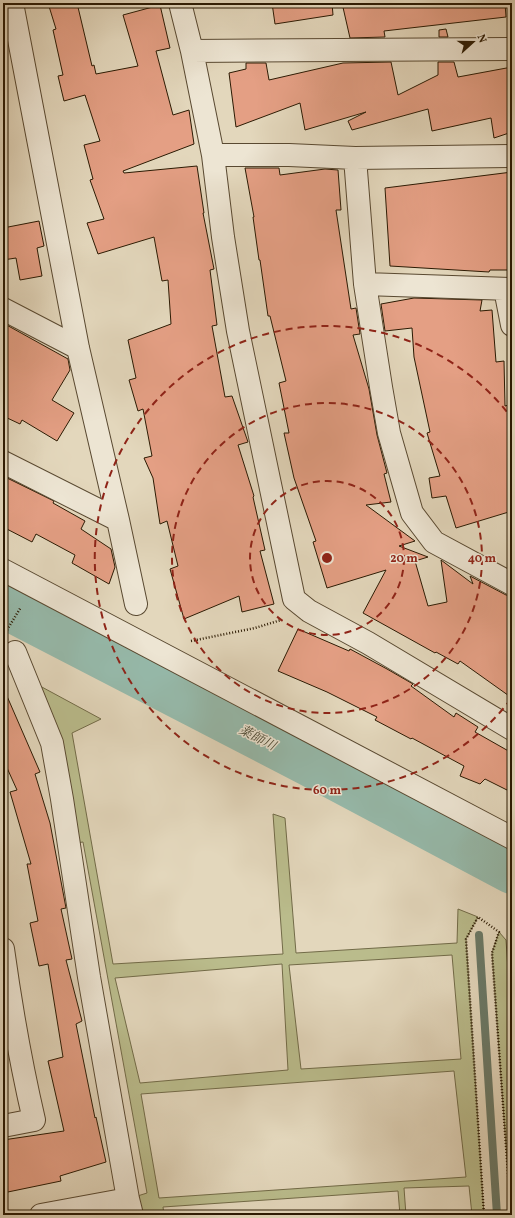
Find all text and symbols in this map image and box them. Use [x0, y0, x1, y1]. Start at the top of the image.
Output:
north arrow [453, 22, 493, 62]
text: N [473, 33, 489, 45]
centre of rings [320, 551, 334, 565]
text: 20 m [390, 551, 418, 567]
text: 40 m [468, 551, 497, 567]
water label: 薬師川 [236, 722, 280, 757]
text: 60 m [313, 783, 341, 799]

